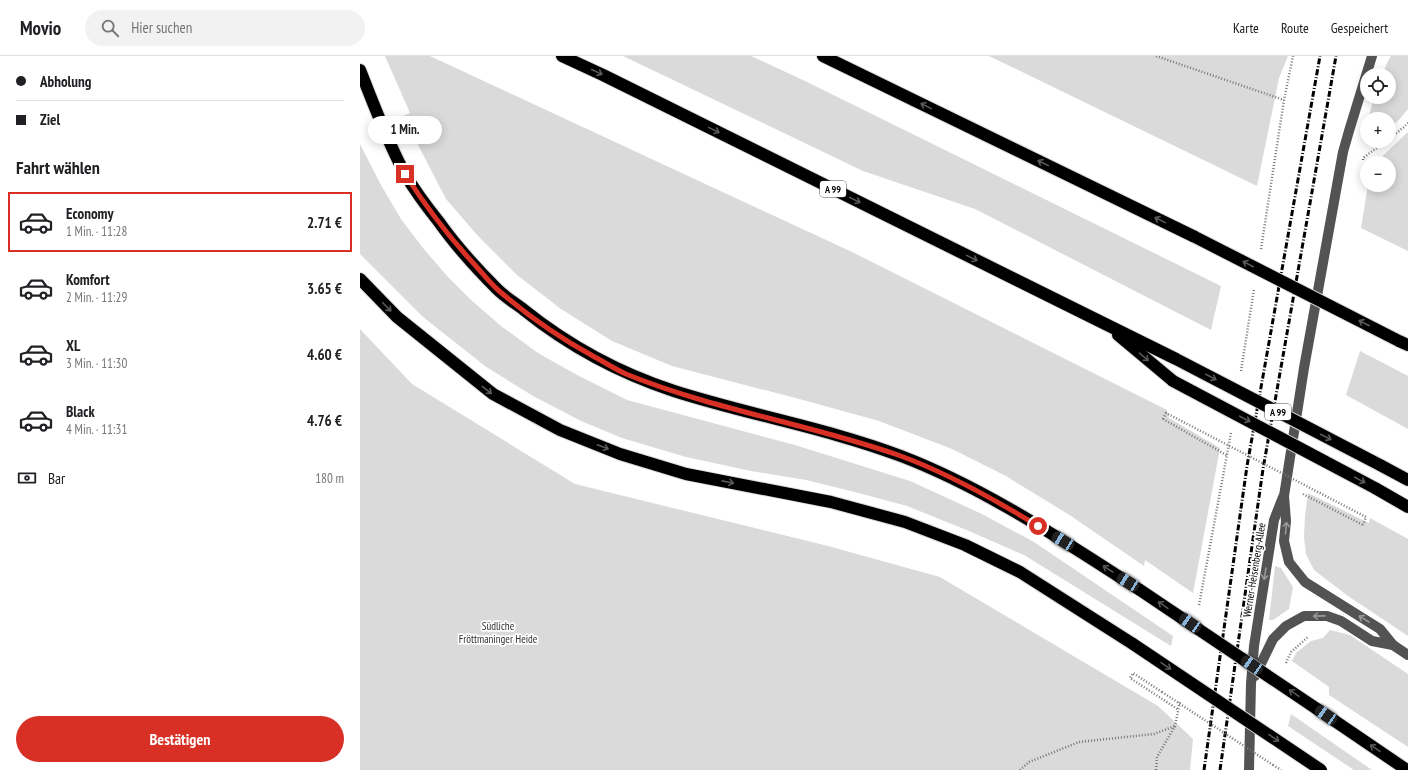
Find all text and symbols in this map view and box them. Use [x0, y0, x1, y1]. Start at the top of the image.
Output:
search box [85, 10, 365, 46]
text: Movio [20, 16, 61, 40]
icon: search [99, 17, 121, 39]
text: Hier suchen [131, 18, 192, 37]
text: Karte [1233, 19, 1259, 37]
text: Route [1281, 19, 1309, 37]
text: Gespeichert [1331, 19, 1388, 37]
map controls [1360, 68, 1396, 192]
button: locate [1360, 68, 1396, 104]
one-way arrow [591, 69, 603, 76]
text: Abholung [40, 72, 91, 91]
one-way arrow [920, 102, 932, 109]
text: Ziel [40, 110, 60, 129]
button: + [1360, 112, 1396, 148]
callout: 1 Min. [368, 116, 442, 144]
text: 1 Min. [390, 121, 420, 138]
one-way arrow [707, 127, 719, 134]
text: Fahrt wählen [16, 156, 100, 179]
button: − [1360, 156, 1396, 192]
one-way arrow [1037, 159, 1049, 166]
route end [396, 165, 414, 183]
road number: A 99 [820, 181, 846, 197]
one-way arrow [849, 197, 861, 204]
icon: car [18, 204, 54, 240]
text: Economy [66, 204, 114, 223]
text: 2.71 € [307, 213, 342, 232]
one-way arrow [1154, 216, 1166, 223]
text: 1 Min. · 11:28 [66, 223, 127, 240]
one-way arrow [965, 254, 977, 262]
one-way arrow [1243, 260, 1255, 268]
icon: car [18, 270, 54, 306]
text: Komfort [66, 270, 110, 289]
text: 3.65 € [307, 279, 342, 298]
text: 2 Min. · 11:29 [66, 289, 127, 306]
one-way arrow [382, 302, 392, 312]
one-way arrow [1358, 319, 1370, 326]
icon: car [18, 336, 54, 372]
text: XL [66, 336, 80, 355]
text: 4.60 € [307, 345, 342, 364]
one-way arrow [1138, 352, 1149, 361]
text: 3 Min. · 11:30 [66, 355, 127, 372]
one-way arrow [1205, 374, 1217, 381]
one-way arrow [482, 385, 493, 394]
icon: car [18, 402, 54, 438]
text: Black [66, 402, 95, 421]
road number: A 99 [1265, 404, 1291, 420]
text: 4.76 € [307, 411, 342, 430]
one-way arrow [1238, 416, 1250, 424]
text: 4 Min. · 11:31 [66, 421, 127, 438]
one-way arrow [1320, 434, 1332, 441]
one-way arrow [597, 444, 609, 452]
icon: cash [16, 467, 38, 489]
text: Bar [48, 469, 65, 488]
text: 180 m [315, 470, 344, 487]
one-way arrow [1353, 477, 1365, 484]
one-way arrow [722, 478, 735, 486]
route start [1029, 517, 1047, 535]
street label: Werner-Heisenberg-Allee [1240, 521, 1268, 618]
one-way arrow [1282, 522, 1289, 535]
car [1050, 530, 1076, 552]
one-way arrow [1102, 565, 1113, 573]
one-way arrow [1261, 567, 1269, 580]
car [1115, 571, 1141, 593]
one-way arrow [1158, 601, 1169, 609]
car [1177, 611, 1203, 635]
one-way arrow [1313, 612, 1326, 620]
one-way arrow [1358, 615, 1370, 623]
park label: Südliche Fröttmaninger Heide [459, 619, 538, 646]
car [1239, 653, 1265, 677]
one-way arrow [1160, 662, 1171, 670]
one-way arrow [1289, 689, 1300, 697]
car [1313, 703, 1339, 727]
button: Bestätigen [16, 716, 344, 762]
one-way arrow [1268, 734, 1279, 742]
one-way arrow [1370, 744, 1381, 752]

